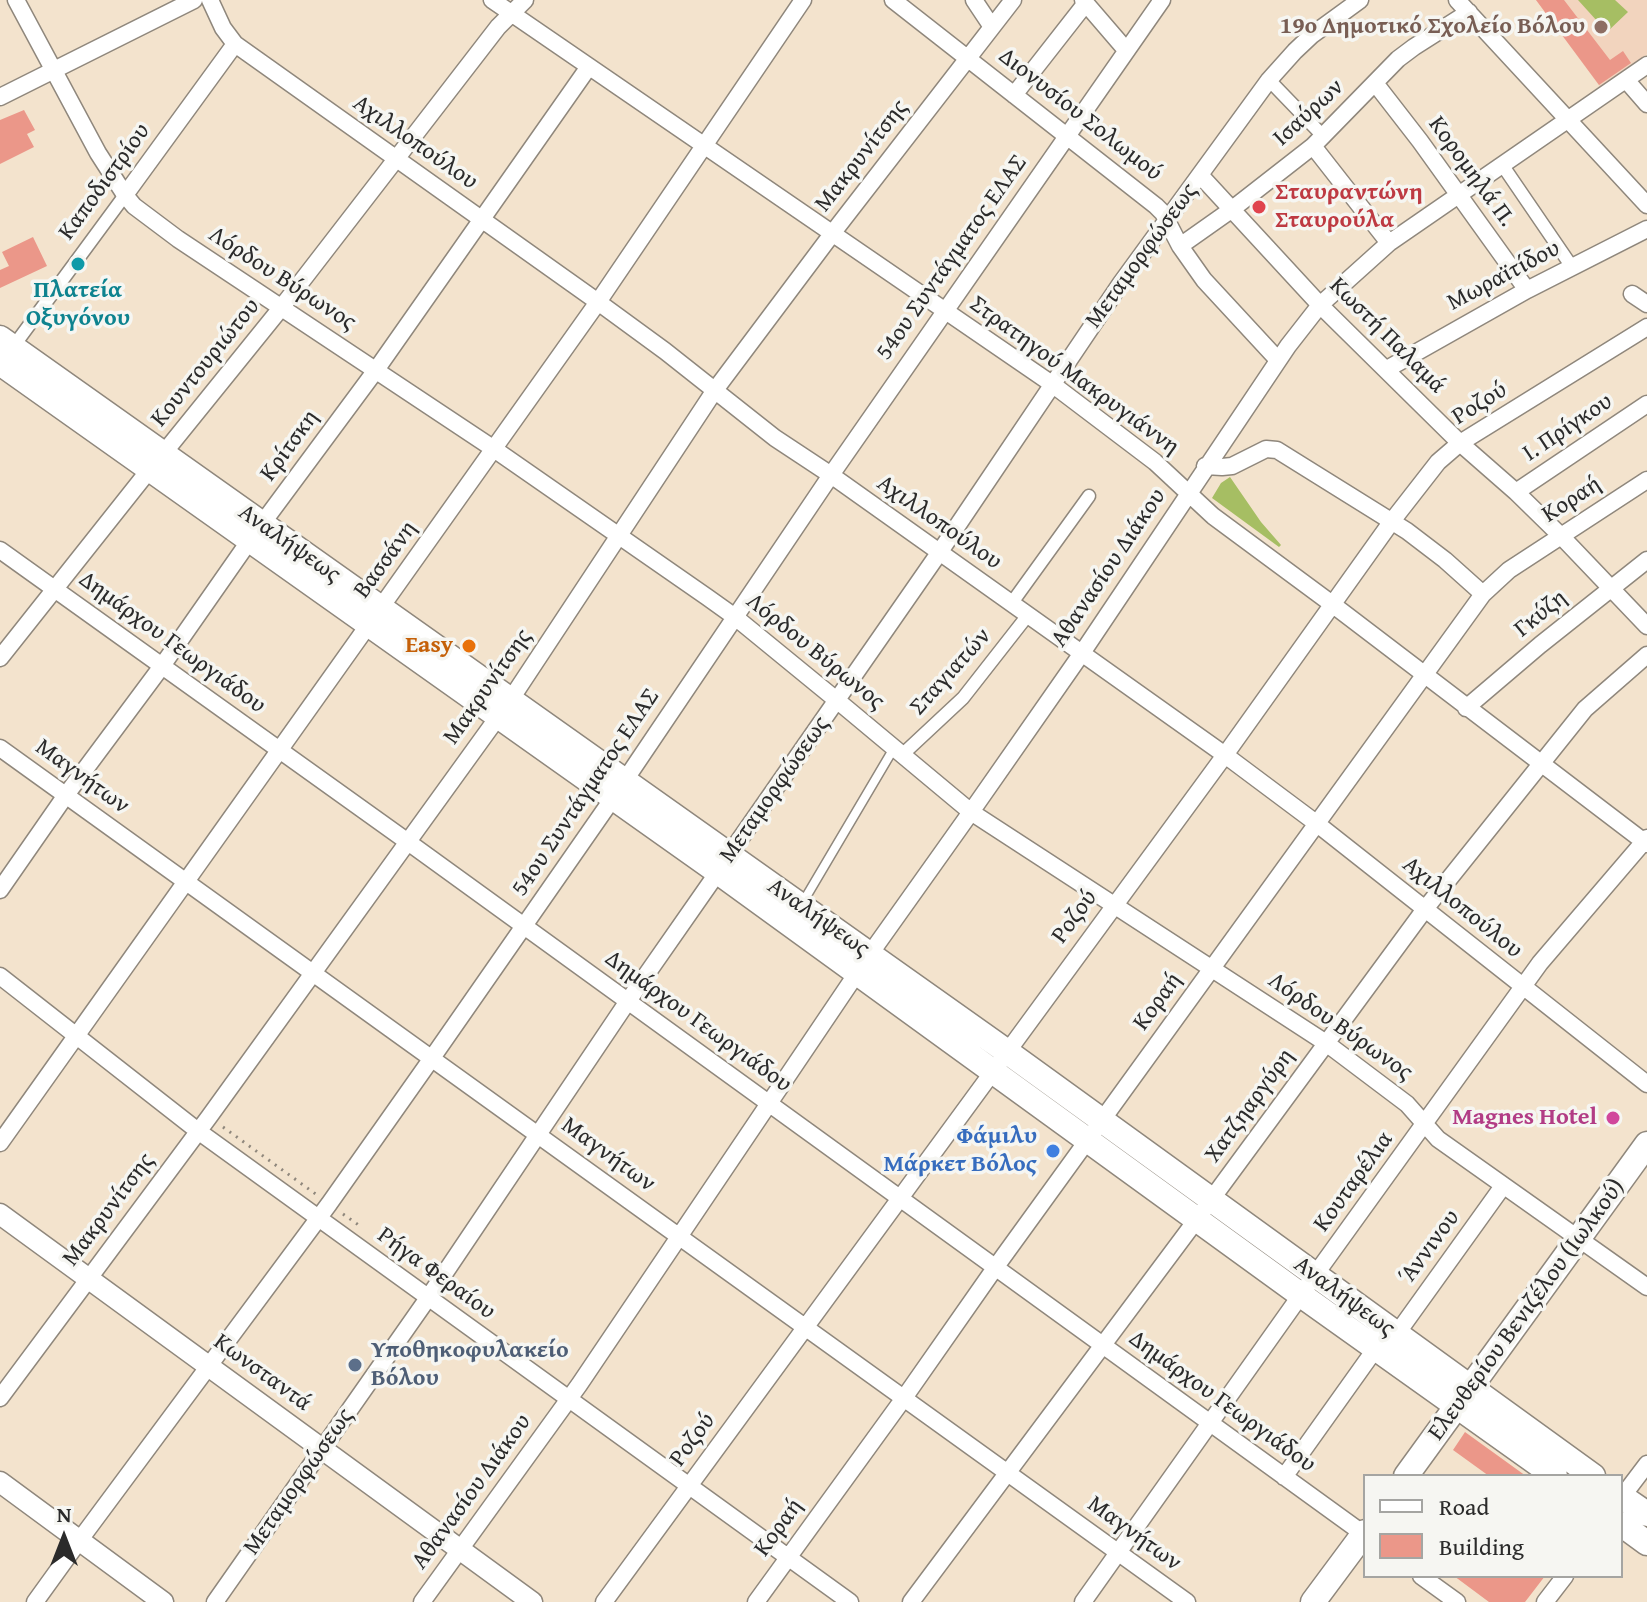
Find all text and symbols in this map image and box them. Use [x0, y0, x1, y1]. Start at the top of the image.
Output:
place label: 19ο Δημοτικό Σχολείο Βόλου [1280, 13, 1585, 41]
marker: 19ο Δημοτικό Σχολείο Βόλου [1592, 18, 1610, 36]
street label: Διονυσίου Σολωμού [993, 42, 1167, 188]
street label: Ισαύρων [1268, 73, 1350, 153]
street label: Αχιλλοπούλου [347, 89, 483, 197]
street label: Μακρυνίτσης [809, 94, 915, 218]
street label: Κορομηλά Π. [1421, 111, 1521, 233]
street label: Καποδιστρίου [53, 118, 157, 246]
street label: 54ου Συντάγματος ΕΛΑΣ [870, 150, 1034, 366]
street label: Μεταμορφώσεως [1080, 178, 1204, 334]
place label: Σταυραντώνη Σταυρούλα [1275, 179, 1423, 235]
marker: Σταυραντώνη Σταυρούλα [1250, 198, 1268, 216]
street label: Λόρδου Βύρωνος [203, 221, 361, 337]
street label: Μωραϊτίδου [1443, 234, 1565, 318]
marker: Πλατεία Οξυγόνου [69, 255, 87, 273]
street label: Κωστή Παλαμά [1323, 272, 1451, 400]
place label: Πλατεία Οξυγόνου [26, 277, 130, 333]
street label: Στρατηγού Μακρυγιάννη [964, 290, 1184, 462]
street label: Κουντουριώτου [145, 293, 267, 433]
street label: Ροζού [1447, 376, 1513, 432]
street label: Ι. Πρίγκου [1518, 388, 1618, 468]
street label: Κρίτσκη [255, 405, 325, 487]
street label: Αχιλλοπούλου [871, 469, 1007, 577]
street label: Κοραή [1537, 470, 1607, 530]
street label: Αθανασίου Διάκου [1045, 483, 1173, 653]
street label: Αναλήψεως [232, 498, 346, 590]
street label: Βασσάνη [348, 516, 424, 604]
street label: Δημάρχου Γεωργιάδου [73, 566, 271, 720]
street label: Γκύζη [1509, 584, 1573, 644]
street label: Λόρδου Βύρωνος [740, 587, 890, 717]
street label: Σταγιατών [904, 622, 998, 722]
street label: Μακρυνίτσης [438, 624, 538, 750]
place label: Easy [405, 632, 453, 660]
marker: Easy [460, 637, 478, 655]
street label: 54ου Συντάγματος ΕΛΑΣ [506, 684, 666, 902]
street label: Μεταμορφώσεως [714, 711, 836, 869]
street label: Μαγνήτων [29, 733, 135, 821]
street label: Αχιλλοπούλου [1396, 851, 1528, 965]
street label: Αναλήψεως [761, 872, 875, 964]
street label: Ροζού [1046, 885, 1104, 949]
street label: Δημάρχου Γεωργιάδου [599, 945, 797, 1099]
street label: Λόρδου Βύρωνος [1262, 966, 1418, 1088]
street label: Κοραή [1127, 968, 1189, 1036]
street label: Χατζηαργύρη [1199, 1043, 1301, 1169]
place label: Magnes Hotel [1452, 1104, 1597, 1132]
marker: Magnes Hotel [1604, 1109, 1622, 1127]
street label: Μαγνήτων [555, 1111, 661, 1199]
place label: Φάμιλυ Μάρκετ Βόλος [883, 1123, 1037, 1179]
street label: Κουταρέλια [1308, 1126, 1400, 1238]
marker: Φάμιλυ Μάρκετ Βόλος [1044, 1142, 1062, 1160]
street label: Μακρυνίτσης [57, 1148, 161, 1272]
street label: Ελευθερίου Βενιζέλου (Ιωλκού) [1422, 1174, 1632, 1446]
street label: Άννινου [1393, 1204, 1467, 1290]
street label: Ρήγα Φεραίου [371, 1222, 501, 1326]
street label: Αναλήψεως [1288, 1251, 1400, 1343]
street label: Δημάρχου Γεωργιάδου [1123, 1325, 1321, 1479]
street label: Κωνσταντά [207, 1328, 317, 1418]
place label: Υποθηκοφυλακείο Βόλου [371, 1337, 569, 1393]
marker: Υποθηκοφυλακείο Βόλου [346, 1356, 364, 1374]
street label: Μεταμορφώσεως [238, 1403, 360, 1561]
street label: Ροζού [664, 1408, 722, 1472]
street label: Αθανασίου Διάκου [406, 1409, 538, 1575]
legend [1363, 1474, 1623, 1578]
text: Road [1439, 1489, 1489, 1524]
street label: Μαγνήτων [1081, 1490, 1187, 1578]
street label: Κοραή [748, 1494, 810, 1562]
north arrow [24, 1498, 104, 1578]
text: N [57, 1498, 71, 1530]
text: Building [1439, 1529, 1524, 1564]

